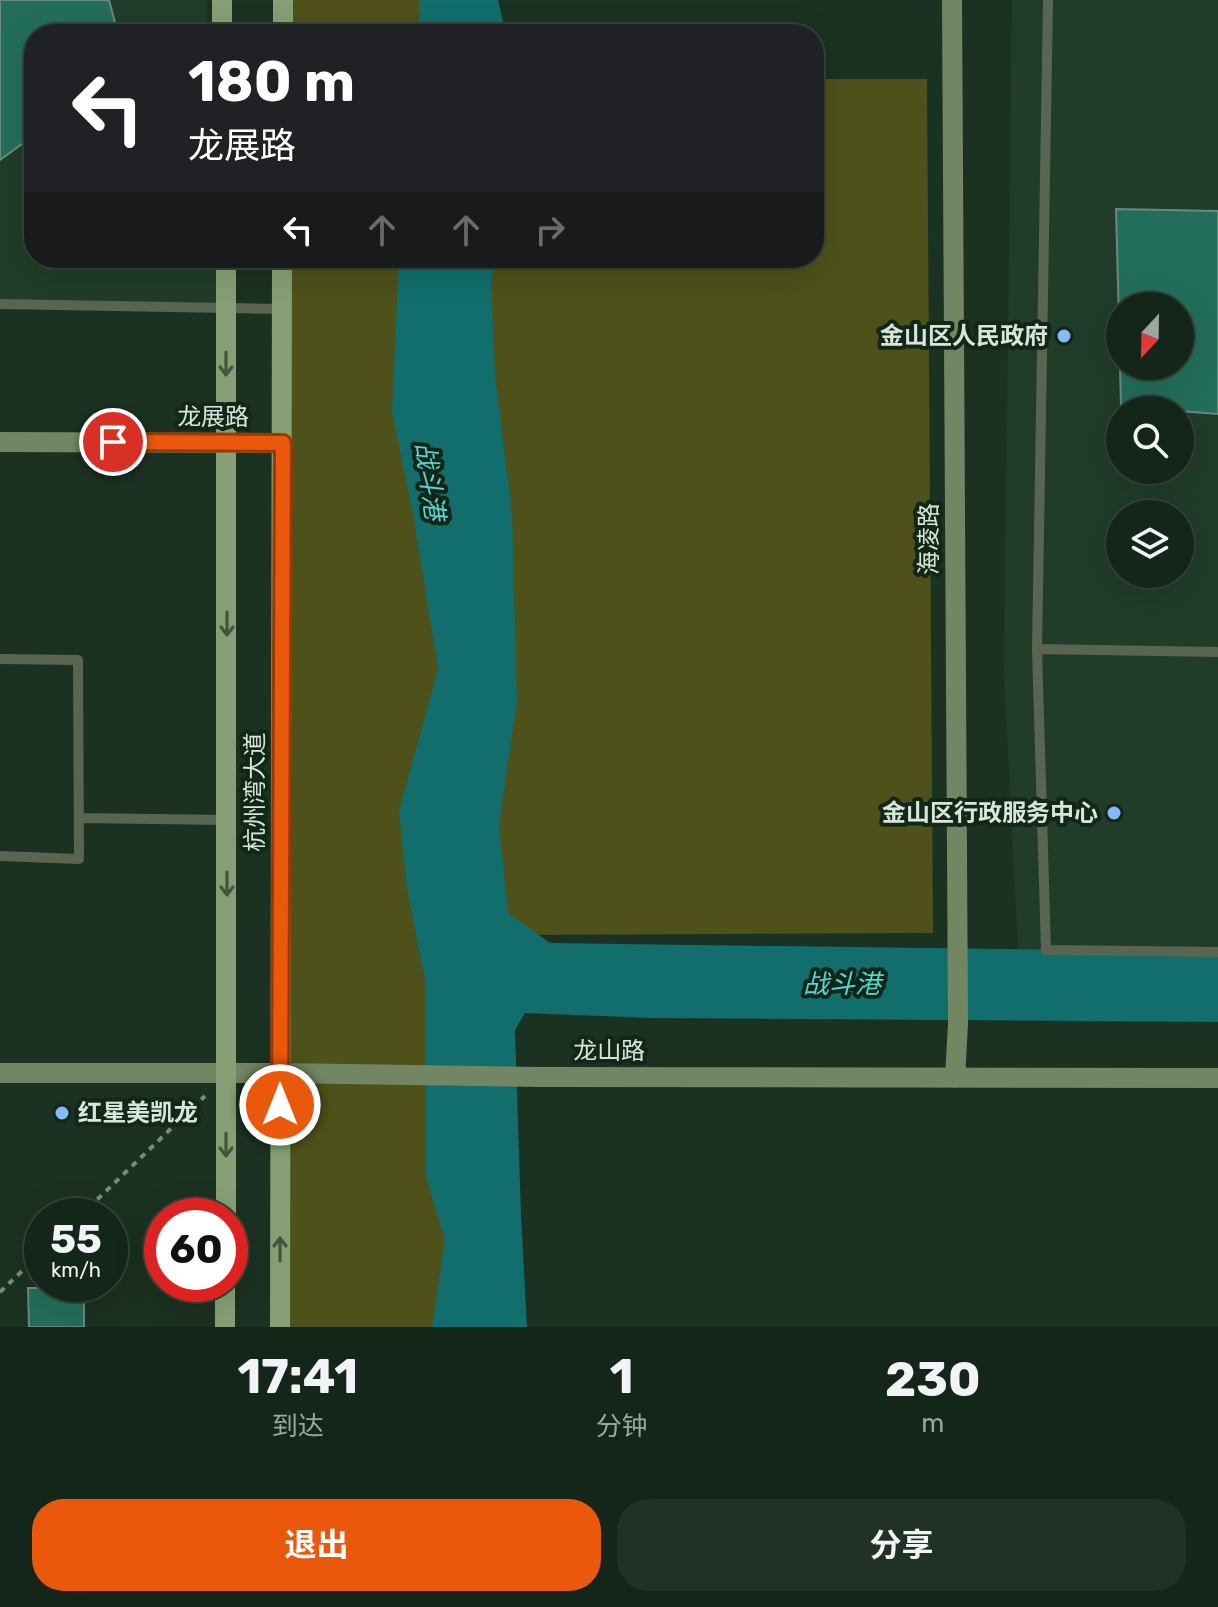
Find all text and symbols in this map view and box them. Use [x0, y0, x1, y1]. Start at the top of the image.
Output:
text: 180 m [188, 49, 355, 115]
icon: left [56, 56, 160, 160]
text: 龙展路 [188, 124, 296, 167]
icon: left [276, 208, 320, 252]
icon: ahead [360, 208, 404, 252]
icon: ahead [444, 208, 488, 252]
icon: right [528, 208, 572, 252]
north arrow [1106, 292, 1194, 380]
map controls [1106, 292, 1194, 588]
place label: 金山区人民政府 [880, 322, 1048, 350]
marker: 金山区人民政府 [1055, 327, 1073, 345]
one-way arrow [218, 350, 234, 377]
button: search [1106, 396, 1194, 484]
street label: 龙展路 [177, 403, 249, 431]
pin [79, 408, 147, 476]
icon: arrive [91, 420, 135, 464]
water label: 战斗港 [409, 440, 451, 526]
button: layers [1106, 500, 1194, 588]
street label: 海凌路 [915, 503, 943, 575]
one-way arrow [219, 610, 235, 637]
street label: 杭州湾大道 [241, 732, 269, 852]
place label: 金山区行政服务中心 [882, 799, 1098, 827]
marker: 金山区行政服务中心 [1105, 804, 1123, 822]
one-way arrow [219, 870, 235, 897]
water label: 战斗港 [803, 969, 885, 1000]
street label: 龙山路 [573, 1037, 645, 1065]
position arrow [238, 1063, 322, 1147]
place label: 红星美凯龙 [78, 1099, 198, 1127]
marker: 红星美凯龙 [53, 1104, 71, 1122]
one-way arrow [219, 1131, 234, 1158]
speed limit sign: 60 [144, 1198, 248, 1302]
text: 55 [50, 1216, 102, 1263]
one-way arrow [272, 1236, 288, 1263]
text: km/h [51, 1258, 101, 1282]
text: 17:41 [237, 1348, 358, 1405]
text: 1 [610, 1348, 634, 1405]
text: 230 [885, 1351, 981, 1408]
text: m [921, 1408, 944, 1439]
text: 到达 [272, 1411, 324, 1442]
text: 分钟 [596, 1411, 648, 1442]
button: 退出 [32, 1499, 601, 1591]
button: 分享 [617, 1499, 1186, 1591]

